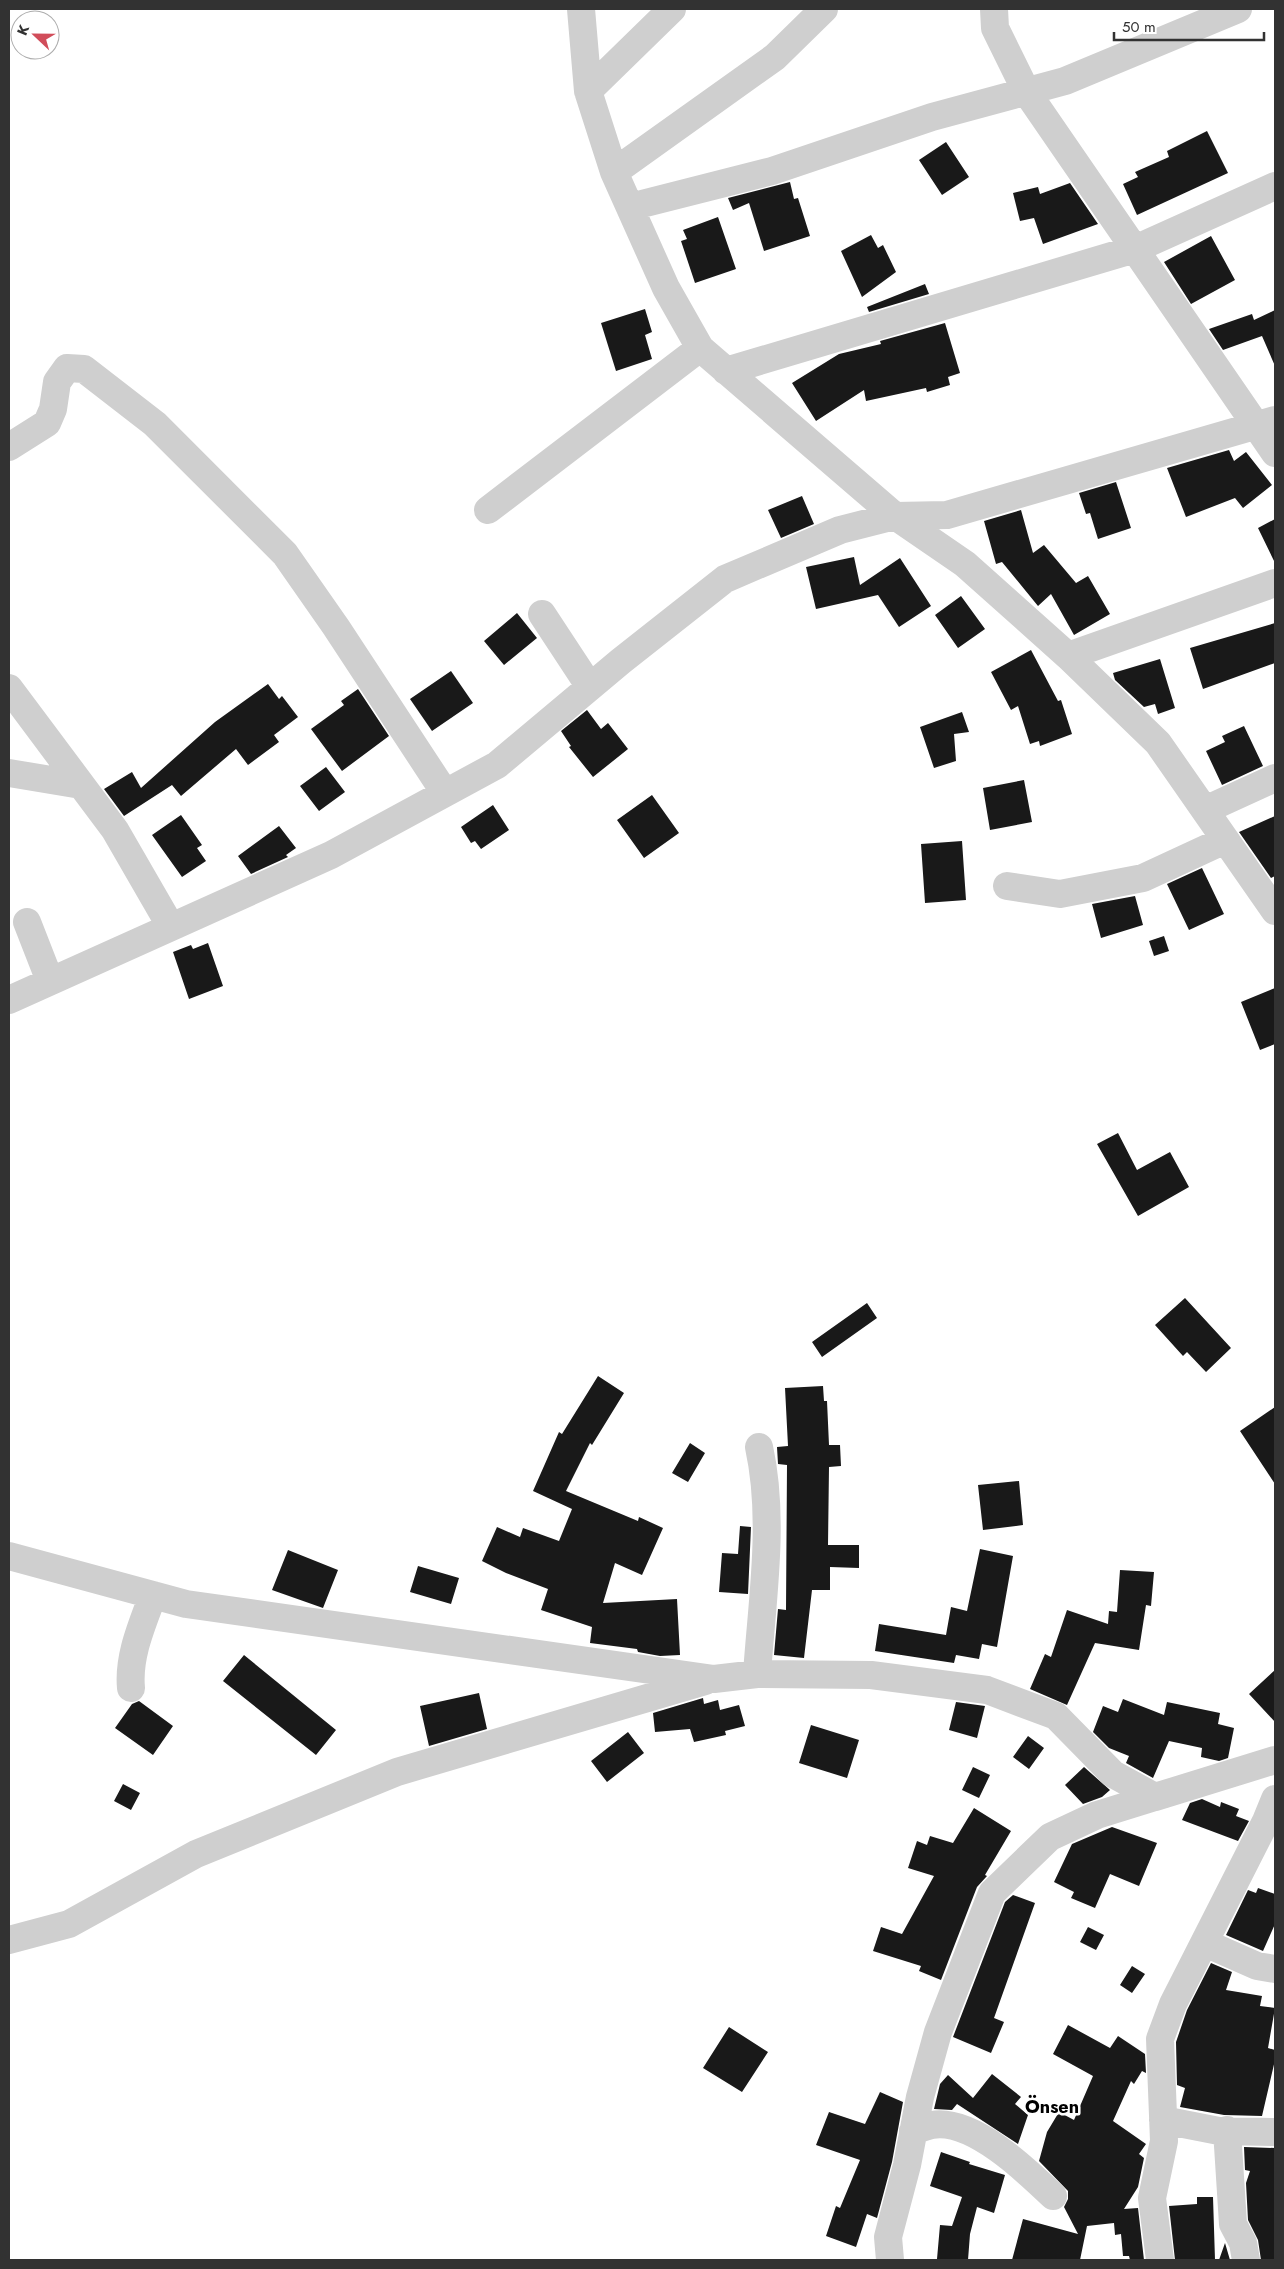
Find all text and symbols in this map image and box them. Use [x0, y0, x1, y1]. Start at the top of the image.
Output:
north arrow [10, 10, 60, 60]
scale bar [1114, 10, 1264, 42]
text: 50 m [1122, 16, 1156, 38]
text: K [12, 22, 34, 38]
district label: Önsen [1025, 2094, 1079, 2120]

